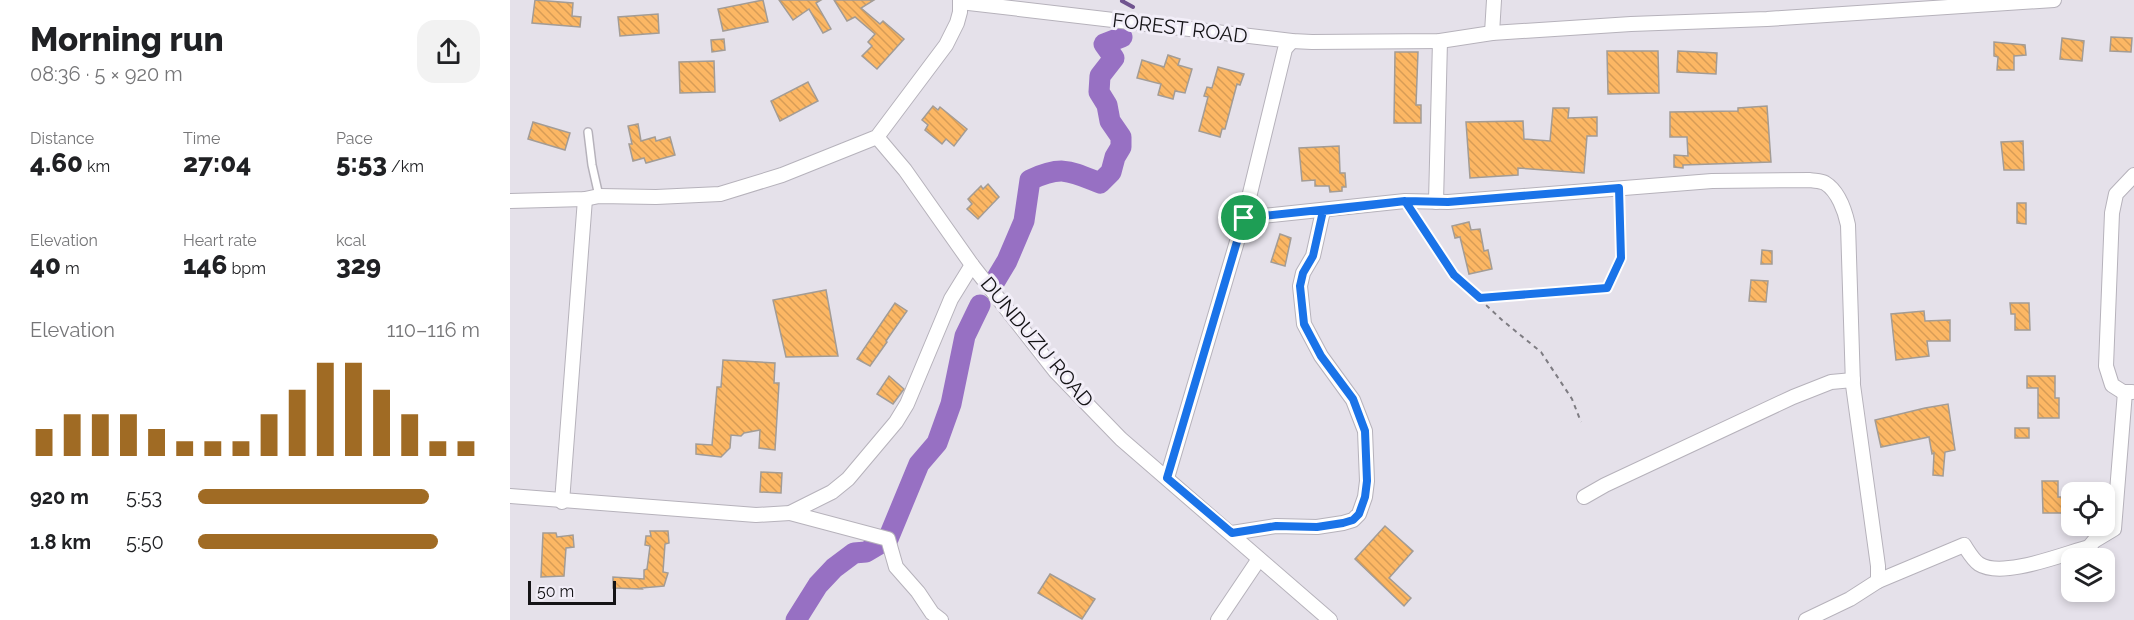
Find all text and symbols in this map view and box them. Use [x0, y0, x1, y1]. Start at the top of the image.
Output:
street label: FOREST ROAD [1111, 8, 1249, 48]
text: Morning run [30, 20, 224, 59]
button: share [417, 20, 480, 83]
text: 08:36 · 5 × 920 m [30, 62, 183, 86]
text: Distance [30, 129, 94, 148]
text: Time [183, 129, 220, 148]
text: Pace [336, 129, 373, 148]
text: 4.60 [30, 148, 83, 178]
text: 27:04 [183, 148, 251, 178]
text: 5:53 [336, 148, 387, 178]
text: km [83, 157, 110, 176]
text: /km [387, 157, 424, 176]
pin [1218, 192, 1269, 243]
icon: arrive [1227, 201, 1260, 234]
text: Elevation [30, 231, 98, 250]
text: Heart rate [183, 231, 257, 250]
text: kcal [336, 231, 366, 250]
text: 40 [30, 250, 61, 280]
text: 146 [183, 250, 227, 280]
text: 329 [336, 250, 381, 280]
text: m [61, 259, 80, 278]
text: bpm [227, 259, 266, 278]
street label: DUNDUZU ROAD [976, 272, 1098, 412]
text: Elevation [30, 318, 115, 342]
text: 110–116 m [387, 318, 480, 342]
map controls [2061, 482, 2115, 602]
button: locate [2061, 482, 2115, 536]
text: 920 m [30, 485, 89, 509]
text: 5:53 [126, 485, 162, 509]
text: 1.8 km [30, 530, 91, 554]
text: 5:50 [126, 530, 164, 554]
button: layers [2061, 548, 2115, 602]
scale bar [528, 578, 616, 606]
text: 50 m [537, 582, 574, 601]

